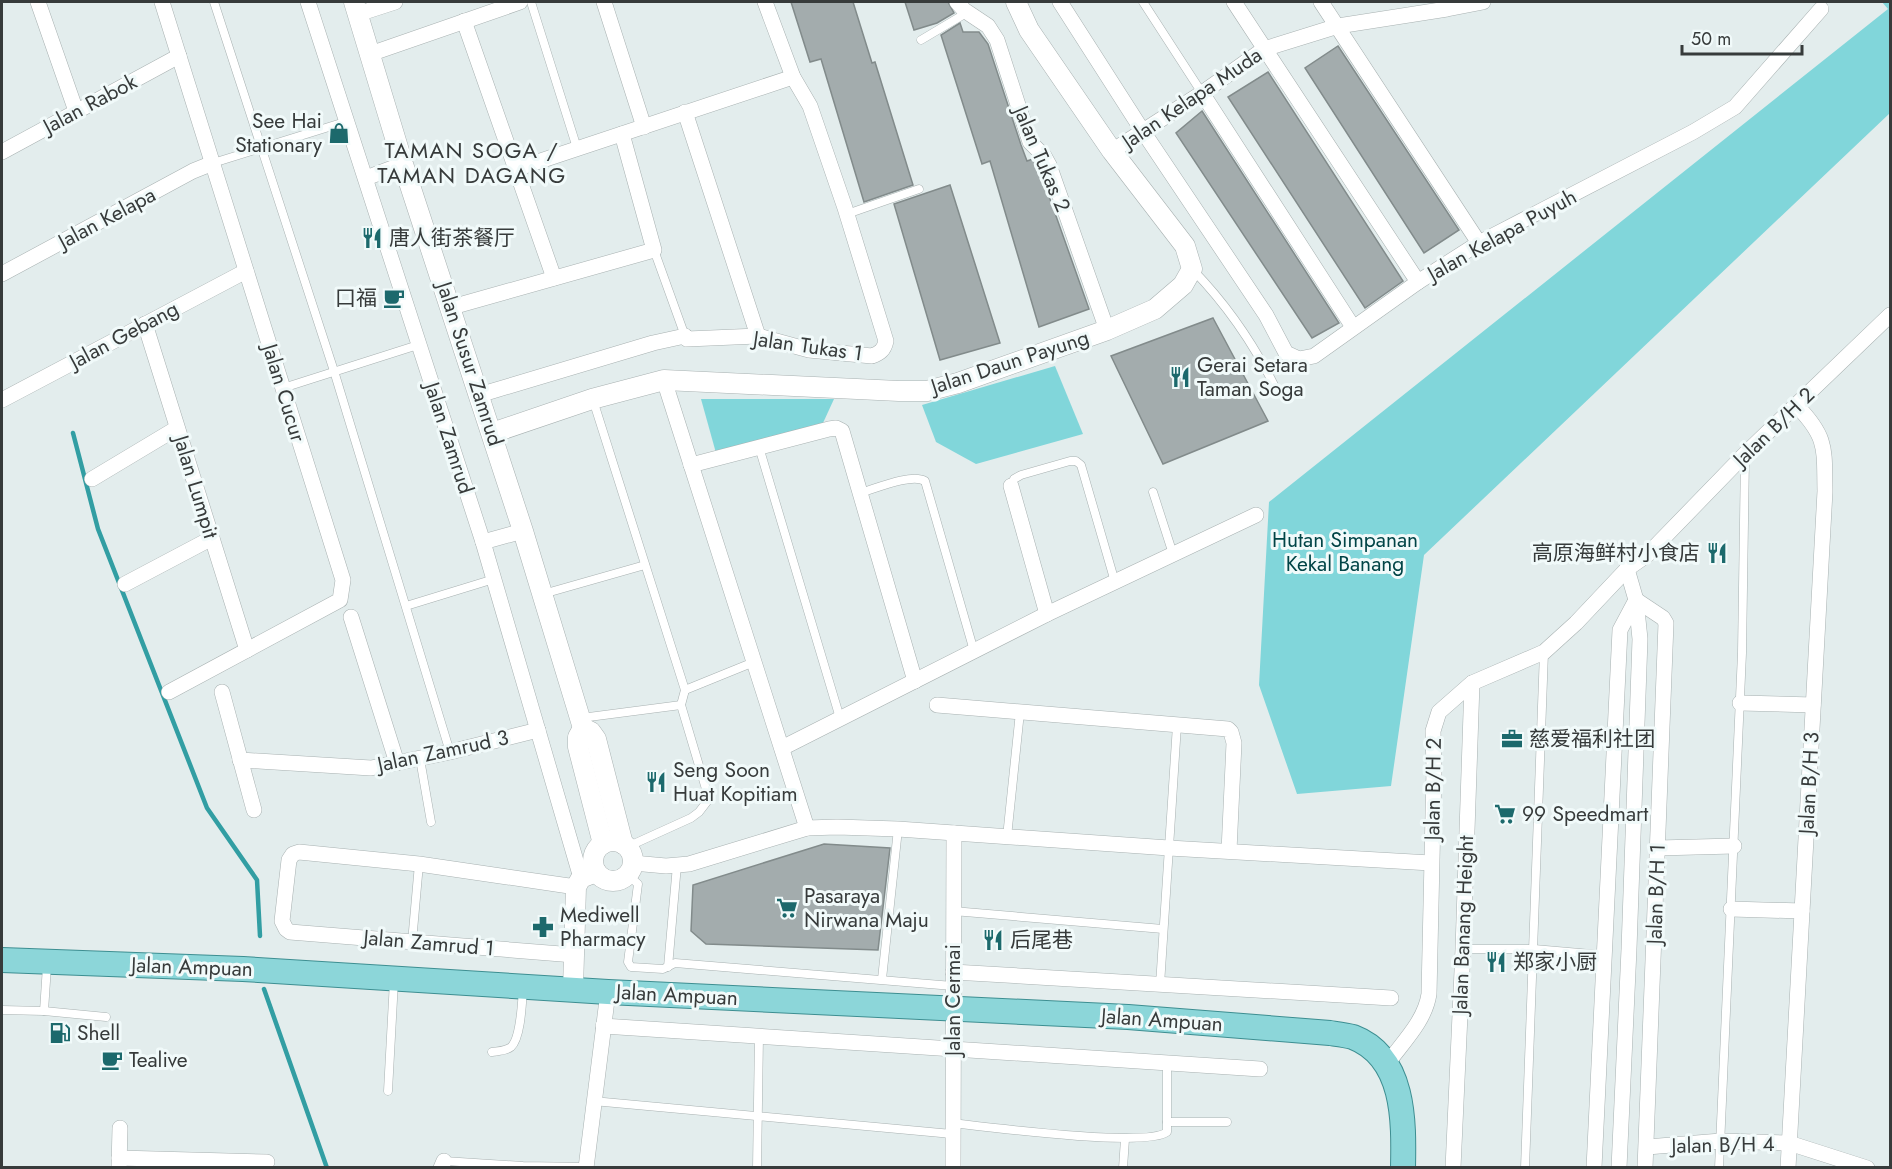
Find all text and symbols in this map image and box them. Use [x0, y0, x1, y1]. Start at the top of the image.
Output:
scale bar [1682, 18, 1802, 56]
text: 50 m [1691, 26, 1731, 52]
street label: Jalan Kelapa Muda [1114, 40, 1268, 158]
street label: Jalan Rabok [35, 66, 143, 143]
street label: Jalan Tukas 2 [1005, 99, 1078, 217]
place label: See Hai Stationary [235, 106, 323, 160]
shop icon: See Hai Stationary [327, 121, 351, 145]
district label: TAMAN SOGA / TAMAN DAGANG [377, 134, 567, 191]
street label: Jalan Kelapa [50, 180, 161, 258]
street label: Jalan Kelapa Puyuh [1419, 182, 1582, 290]
place label: 唐人街茶餐厅 [389, 223, 515, 253]
restaurant icon: 唐人街茶餐厅 [360, 226, 384, 250]
street label: Jalan Susur Zamrud [428, 275, 511, 450]
place label: 口福 [335, 283, 377, 313]
cafe icon: 口福 [382, 286, 406, 310]
street label: Jalan Gebang [62, 294, 184, 378]
street label: Jalan Daun Payung [924, 322, 1093, 403]
street label: Jalan Tukas 1 [748, 323, 865, 369]
street label: Jalan Cucur [254, 337, 313, 446]
place label: Gerai Setara Taman Soga [1197, 350, 1308, 404]
restaurant icon: Gerai Setara Taman Soga [1168, 365, 1192, 389]
street label: Jalan Zamrud [416, 376, 481, 498]
street label: Jalan B/H 2 [1724, 380, 1821, 476]
street label: Jalan Lumpit [165, 429, 226, 542]
park label: Hutan Simpanan Kekal Banang [1272, 525, 1418, 579]
place label: 高原海鲜村小食店 [1532, 538, 1700, 568]
restaurant icon: 高原海鲜村小食店 [1705, 541, 1729, 565]
street label: Jalan Zamrud 3 [372, 722, 511, 780]
place label: 慈爱福利社团 [1529, 724, 1655, 754]
office icon: 慈爱福利社团 [1500, 727, 1524, 751]
street label: Jalan B/H 3 [1791, 731, 1827, 838]
street label: Jalan B/H 2 [1417, 737, 1449, 844]
place label: Seng Soon Huat Kopitiam [673, 755, 798, 809]
restaurant icon: Seng Soon Huat Kopitiam [644, 770, 668, 794]
place label: 99 Speedmart [1522, 799, 1648, 829]
supermarket icon: 99 Speedmart [1493, 802, 1517, 826]
street label: Jalan Banang Height [1445, 835, 1481, 1018]
street label: Jalan B/H 1 [1639, 843, 1673, 948]
place label: Pasaraya Nirwana Maju [804, 881, 929, 935]
supermarket icon: Pasaraya Nirwana Maju [775, 896, 799, 920]
place label: Mediwell Pharmacy [560, 900, 646, 954]
pharmacy icon: Mediwell Pharmacy [531, 915, 555, 939]
street label: Jalan Zamrud 1 [359, 922, 496, 964]
place label: 后尾巷 [1010, 925, 1073, 955]
restaurant icon: 后尾巷 [981, 928, 1005, 952]
street label: Jalan Cermai [938, 944, 968, 1059]
place label: 郑家小厨 [1513, 947, 1597, 977]
street label: Jalan Ampuan [128, 950, 253, 984]
restaurant icon: 郑家小厨 [1484, 950, 1508, 974]
street label: Jalan Ampuan [612, 977, 739, 1013]
street label: Jalan Ampuan [1097, 1001, 1224, 1039]
place label: Shell [77, 1018, 120, 1048]
fuel station icon: Shell [48, 1021, 72, 1045]
place label: Tealive [129, 1045, 188, 1075]
cafe icon: Tealive [100, 1048, 124, 1072]
street label: Jalan B/H 4 [1668, 1129, 1775, 1161]

